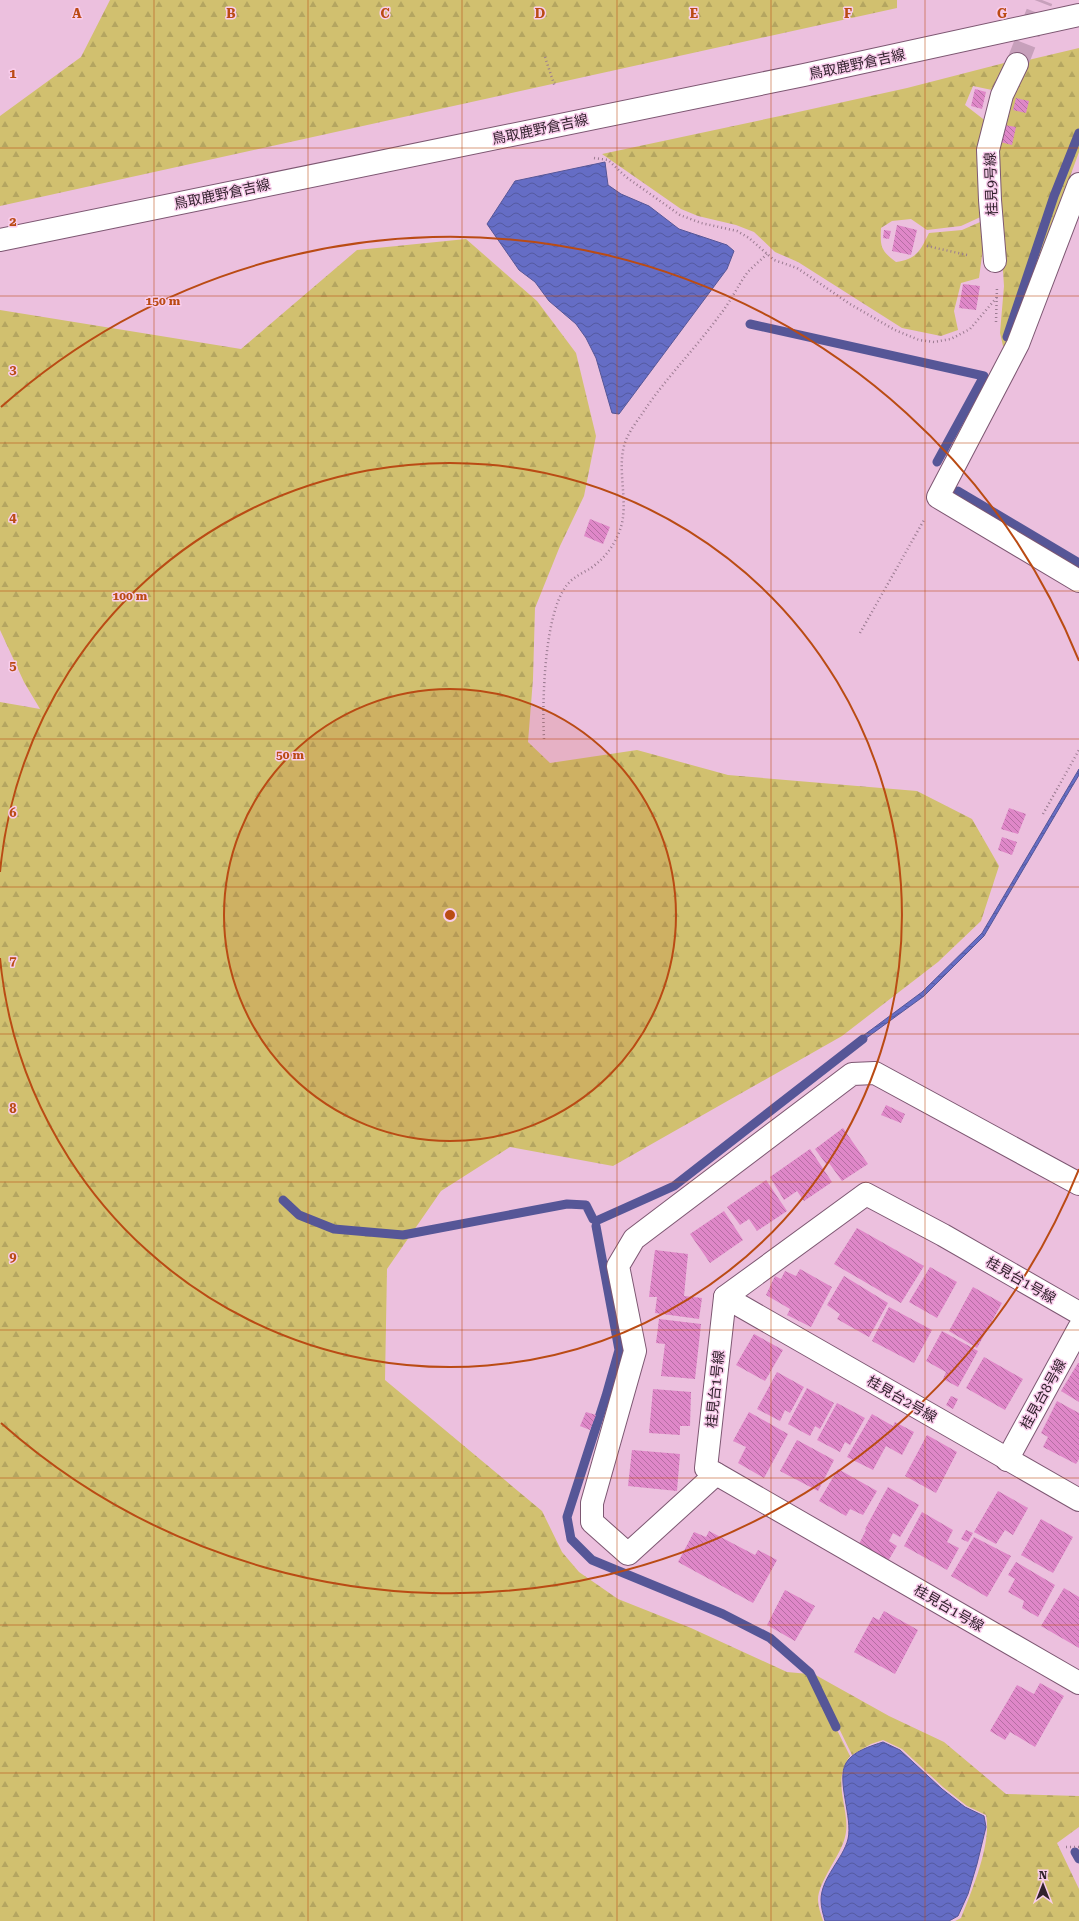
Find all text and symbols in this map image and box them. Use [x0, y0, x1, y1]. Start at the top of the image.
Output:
text: A [72, 6, 82, 21]
text: B [226, 6, 236, 21]
text: C [380, 6, 390, 21]
text: D [535, 6, 545, 21]
text: E [690, 6, 698, 21]
text: F [844, 6, 852, 21]
text: G [997, 6, 1007, 21]
street label: 鳥取鹿野倉吉線 [807, 46, 907, 82]
text: 1 [9, 66, 17, 81]
street label: 鳥取鹿野倉吉線 [490, 111, 590, 147]
street label: 桂見9号線 [982, 152, 1000, 216]
street label: 鳥取鹿野倉吉線 [172, 176, 272, 212]
text: 2 [9, 214, 17, 229]
text: 150 m [146, 294, 181, 308]
text: 3 [9, 362, 17, 377]
text: 4 [9, 510, 17, 525]
text: 100 m [113, 589, 148, 603]
text: 5 [9, 658, 17, 673]
text: 50 m [276, 748, 304, 762]
text: 6 [9, 805, 17, 820]
centre of rings [443, 908, 457, 922]
text: 7 [9, 953, 17, 968]
text: 8 [9, 1101, 17, 1116]
text: 9 [9, 1249, 17, 1264]
street label: 桂見台1号線 [983, 1254, 1059, 1306]
street label: 桂見台1号線 [703, 1349, 727, 1429]
street label: 桂見台8号線 [1017, 1356, 1069, 1432]
street label: 桂見台2号線 [864, 1373, 940, 1425]
street label: 桂見台1号線 [911, 1582, 987, 1634]
north arrow [1023, 1865, 1063, 1905]
text: N [1039, 1869, 1048, 1882]

